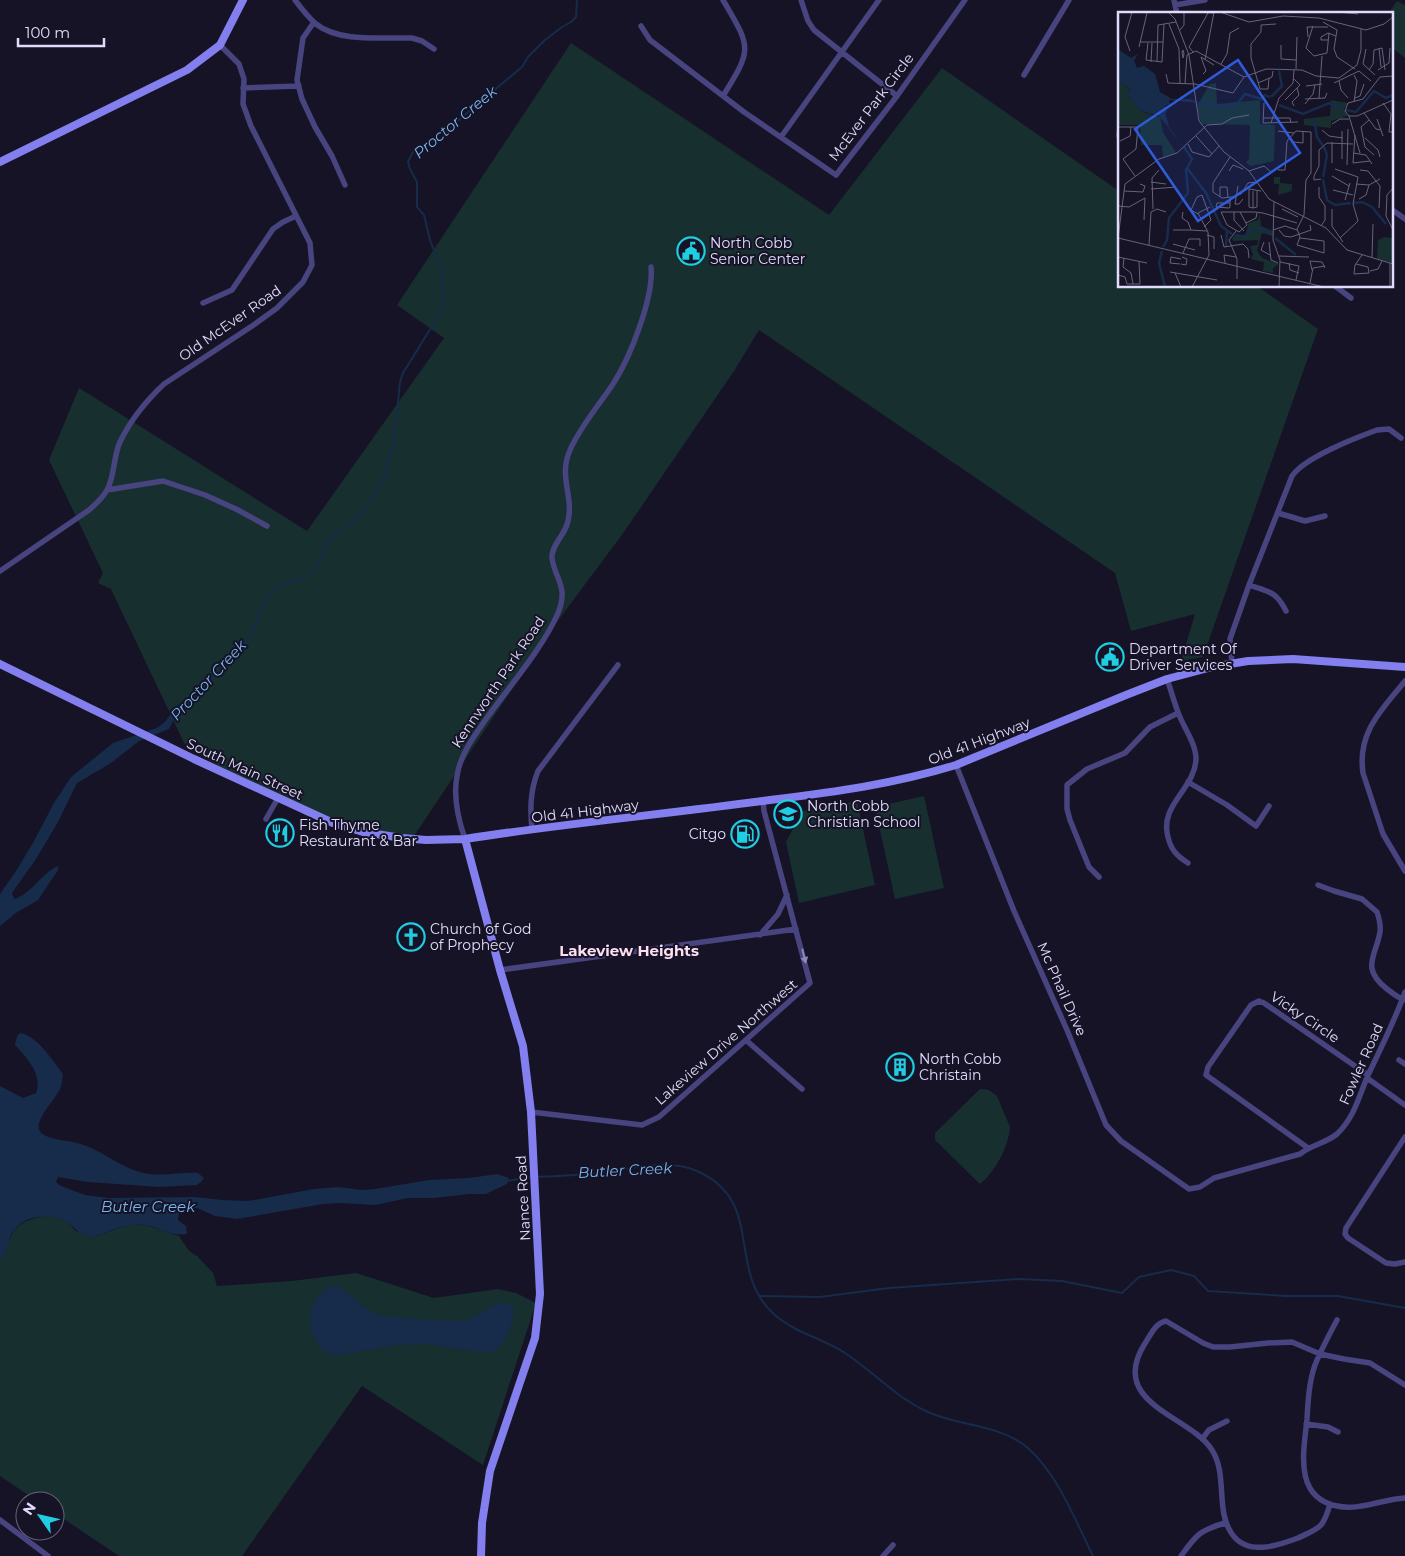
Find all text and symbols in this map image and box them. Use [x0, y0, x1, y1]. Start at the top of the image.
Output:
inset map [1118, 12, 1392, 288]
scale bar [18, 15, 104, 47]
text: 100 m [25, 23, 70, 42]
street label: McEver Park Circle [825, 50, 917, 164]
water label: Proctor Creek [409, 81, 501, 162]
place label: North Cobb Senior Center [710, 234, 806, 268]
public building icon: North Cobb Senior Center [676, 236, 706, 266]
street label: Old McEver Road [175, 281, 285, 365]
street label: Kennworth Park Road [447, 613, 549, 751]
water label: Proctor Creek [166, 635, 251, 724]
place label: Department Of Driver Services [1129, 640, 1238, 674]
public building icon: Department Of Driver Services [1095, 642, 1125, 672]
street label: Old 41 Highway [925, 713, 1033, 769]
street label: South Main Street [184, 734, 306, 804]
street label: Old 41 Highway [530, 795, 640, 827]
place label: North Cobb Christian School [807, 797, 921, 831]
school or university icon: North Cobb Christian School [773, 799, 803, 829]
place label: Fish Thyme Restaurant & Bar [299, 816, 417, 850]
restaurant icon: Fish Thyme Restaurant & Bar [265, 818, 295, 848]
fuel station icon: Citgo [730, 819, 760, 849]
place label: Citgo [689, 825, 726, 843]
place label: Church of God of Prophecy [430, 920, 531, 954]
church icon: Church of God of Prophecy [396, 922, 426, 952]
street label: Mc Phail Drive [1033, 939, 1091, 1039]
district label: Lakeview Heights [559, 941, 699, 960]
one-way arrow [800, 949, 808, 964]
street label: Lakeview Drive Northwest [651, 975, 801, 1109]
street label: Vicky Circle [1267, 987, 1343, 1047]
street label: Fowler Road [1335, 1020, 1387, 1108]
place label: North Cobb Christain [919, 1050, 1001, 1084]
building icon: North Cobb Christain [885, 1052, 915, 1082]
street label: Nance Road [512, 1155, 534, 1241]
water label: Butler Creek [577, 1158, 674, 1182]
water label: Butler Creek [101, 1197, 196, 1216]
north arrow [15, 1491, 65, 1541]
text: N [19, 1499, 40, 1518]

